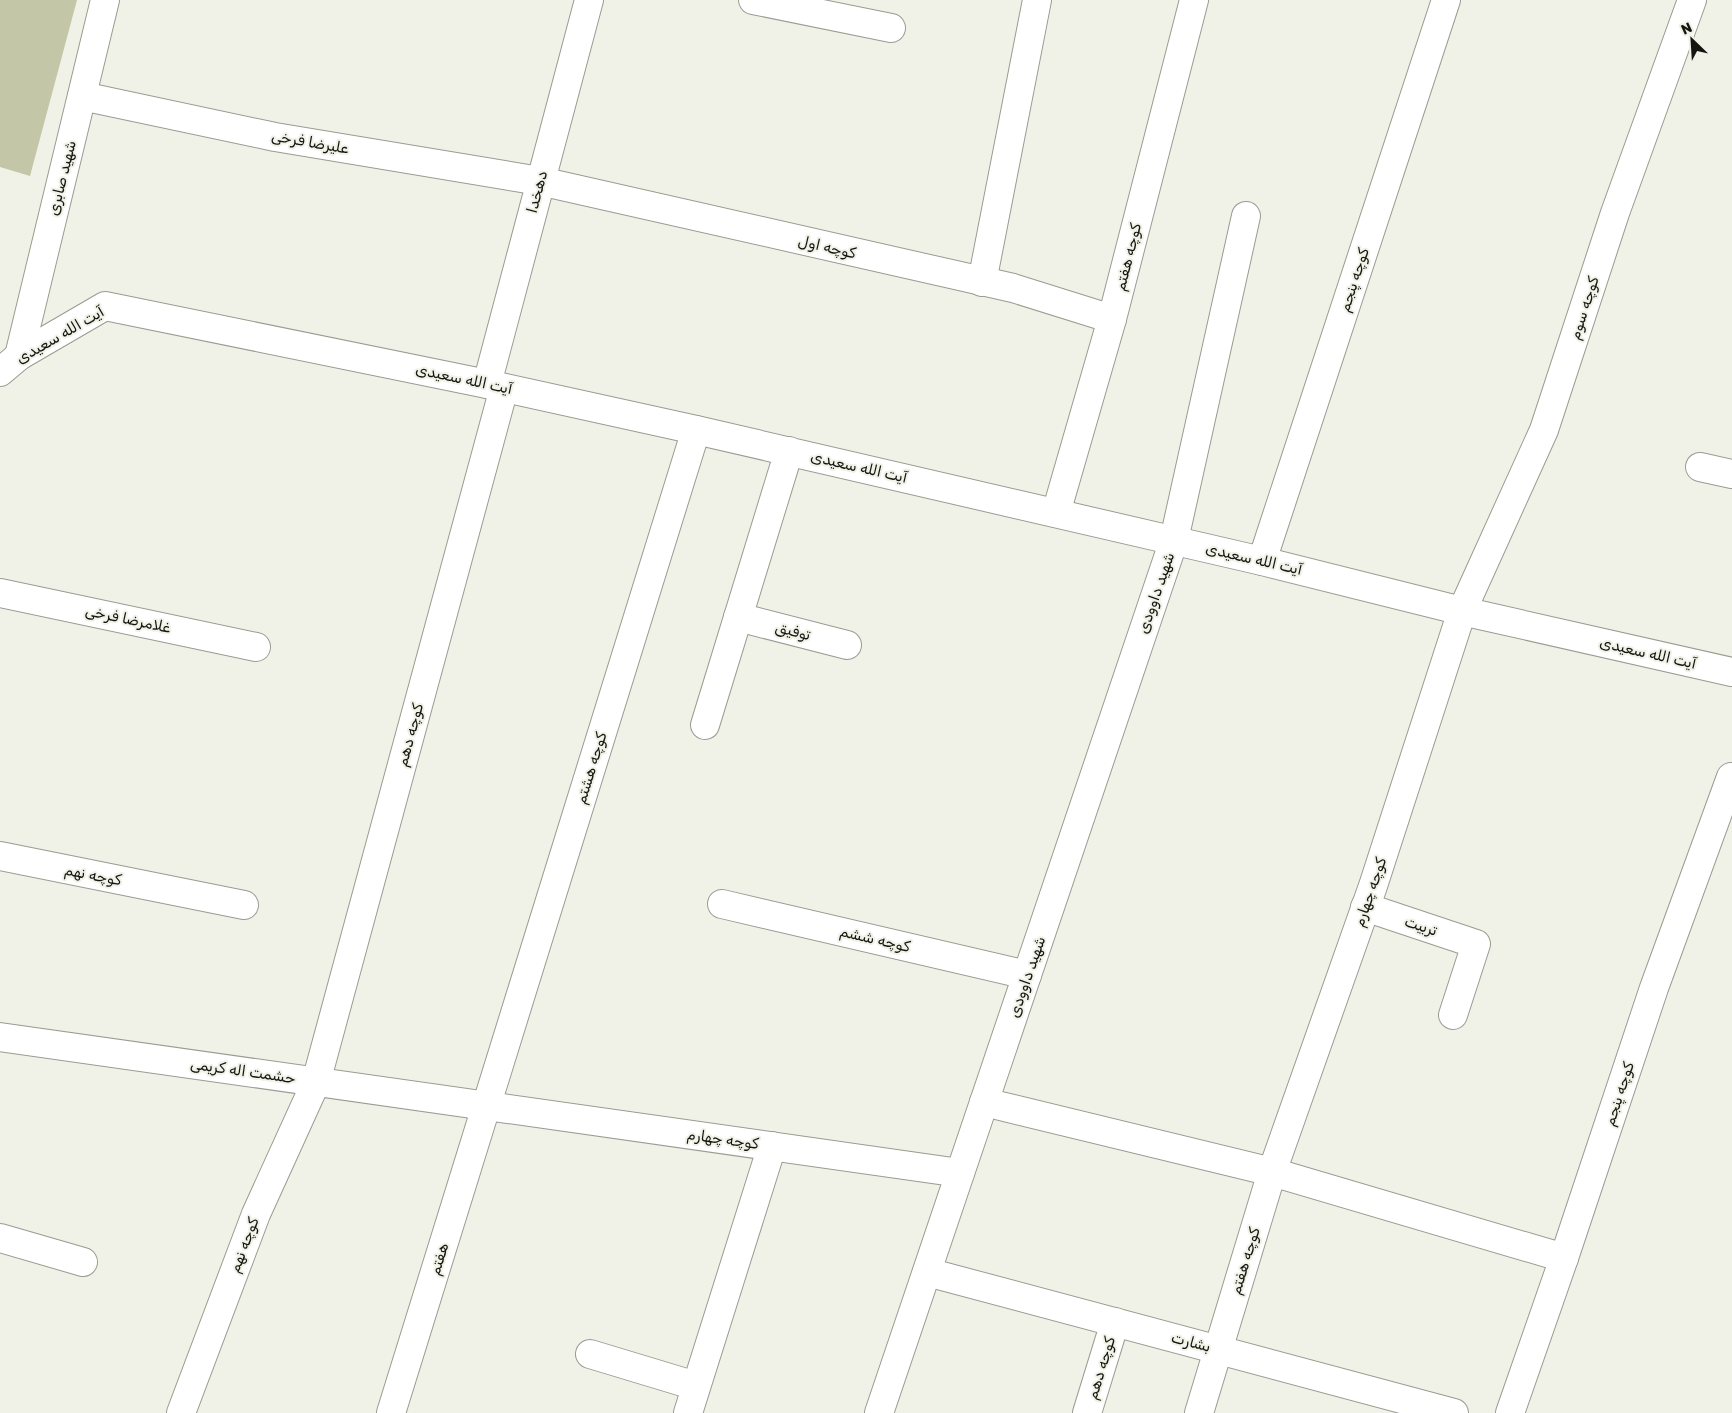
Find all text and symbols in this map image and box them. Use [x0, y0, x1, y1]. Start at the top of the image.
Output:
north arrow [1667, 15, 1717, 65]
text: N [1679, 19, 1695, 39]
street label: علیرضا فرخی [270, 126, 350, 158]
street label: شهید صابری [44, 139, 80, 217]
street label: دهخدا [523, 169, 551, 215]
street label: کوچه هفتم [1111, 221, 1146, 293]
street label: کوچه اول [796, 232, 858, 263]
street label: کوچه پنجم [1335, 246, 1374, 315]
street label: کوچه سوم [1565, 274, 1604, 342]
street label: آیت الله سعیدی [13, 302, 108, 367]
street label: آیت الله سعیدی [414, 360, 515, 398]
street label: آیت الله سعیدی [809, 447, 910, 487]
street label: آیت الله سعیدی [1204, 539, 1305, 579]
street label: شهید داوودی [1134, 550, 1179, 636]
street label: غلامرضا فرخی [84, 601, 172, 637]
street label: توفیق [773, 618, 813, 644]
street label: آیت الله سعیدی [1598, 633, 1699, 673]
street label: کوچه دهم [393, 701, 428, 769]
street label: کوچه هشتم [572, 730, 611, 806]
street label: کوچه چهارم [1350, 855, 1391, 929]
street label: کوچه نهم [63, 861, 123, 890]
street label: تربیت [1402, 912, 1440, 940]
street label: کوچه ششم [838, 922, 912, 957]
street label: شهید داوودی [1005, 934, 1050, 1020]
street label: حشمت اله کریمی [189, 1055, 297, 1087]
street label: کوچه پنجم [1600, 1060, 1639, 1129]
street label: کوچه چهارم [686, 1125, 760, 1154]
street label: کوچه نهم [225, 1215, 264, 1275]
street label: کوچه هفتم [1226, 1225, 1265, 1297]
street label: هفتم [426, 1241, 453, 1278]
street label: بشارت [1169, 1328, 1213, 1356]
street label: کوچه دهم [1083, 1334, 1120, 1402]

